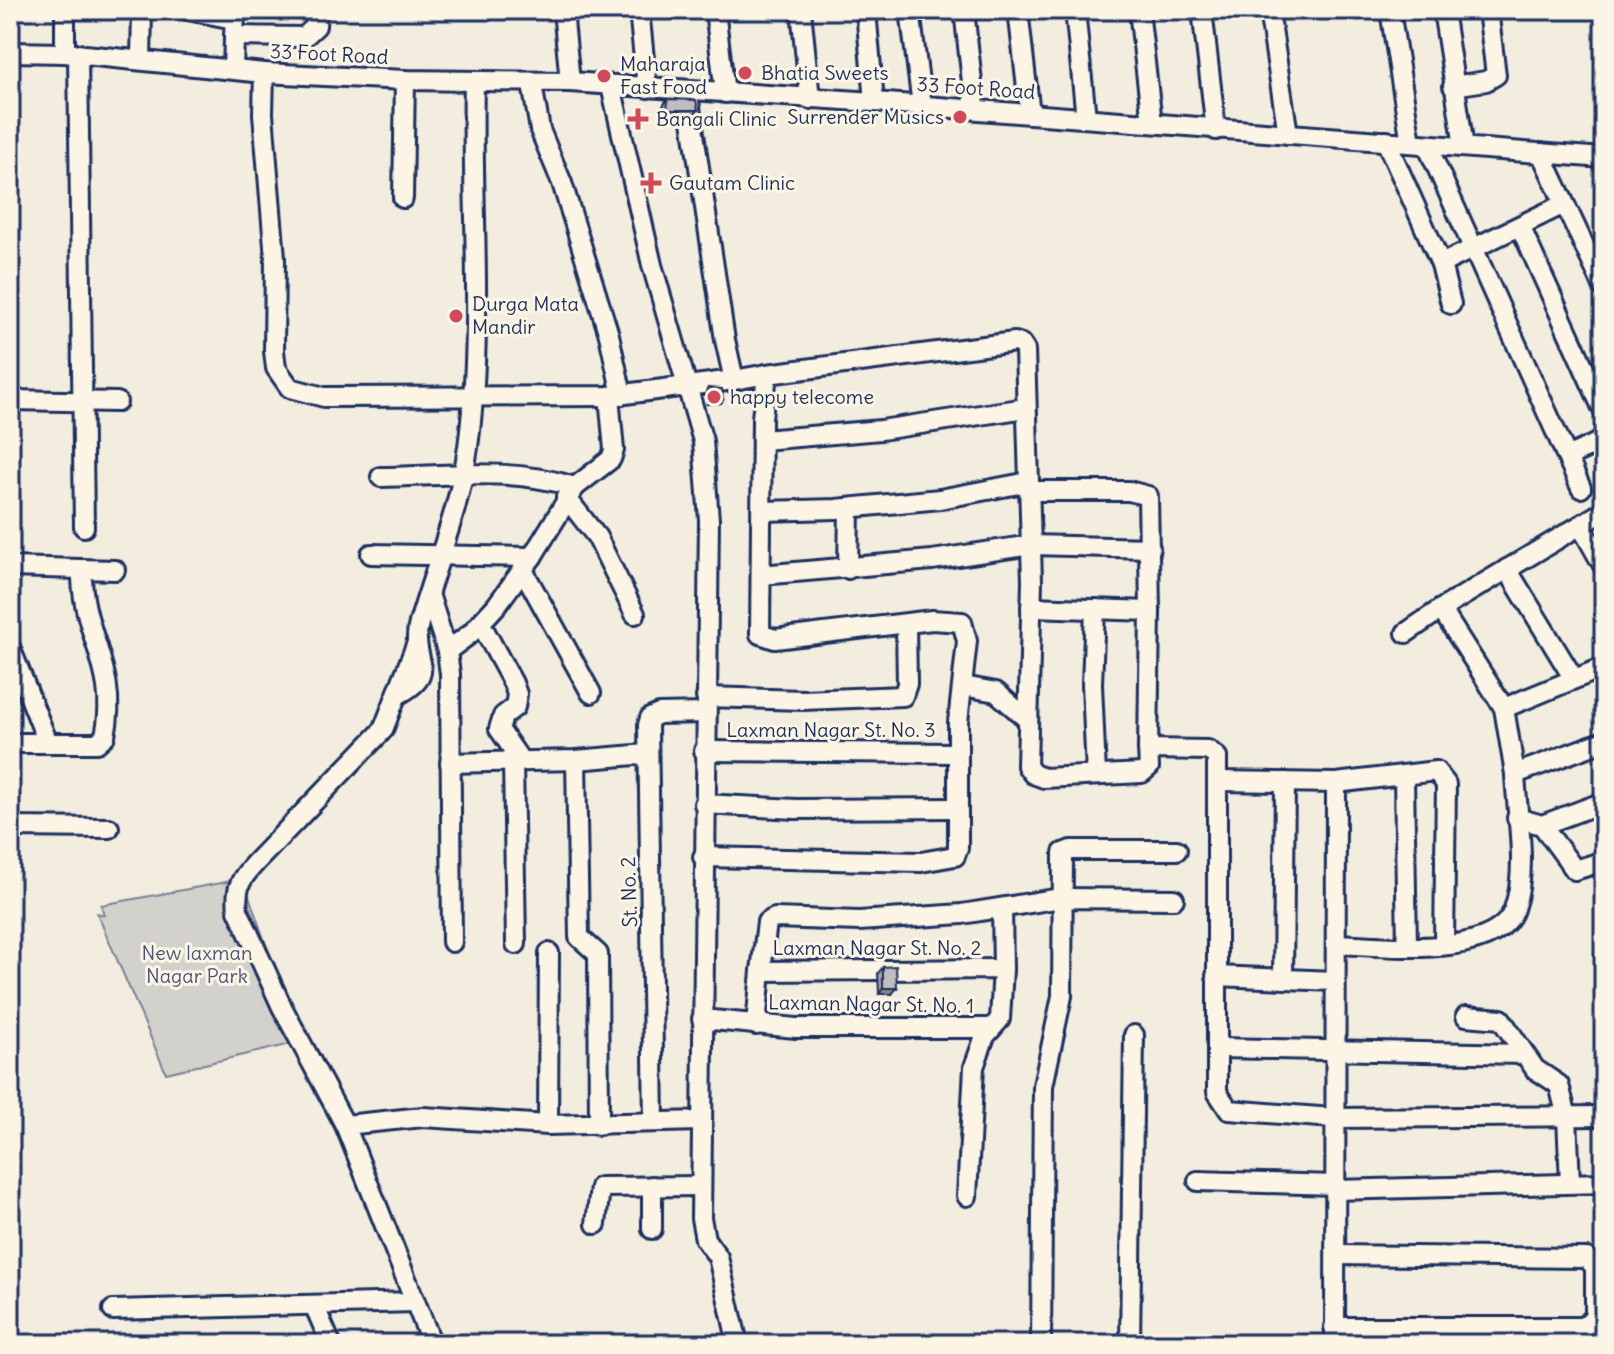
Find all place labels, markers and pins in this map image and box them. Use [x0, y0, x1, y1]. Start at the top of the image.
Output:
place label: Maharaja Fast Food [620, 51, 707, 99]
place label: Bhatia Sweets [761, 60, 888, 85]
marker: Bhatia Sweets [736, 64, 754, 82]
marker: Maharaja Fast Food [595, 67, 613, 85]
place label: Surrender Musics [787, 104, 944, 129]
place label: Bangali Clinic [656, 106, 777, 131]
marker: Bangali Clinic [627, 108, 649, 130]
marker: Surrender Musics [951, 108, 969, 126]
place label: Gautam Clinic [669, 170, 795, 195]
marker: Gautam Clinic [640, 172, 662, 194]
place label: Durga Mata Mandir [472, 291, 579, 339]
marker: Durga Mata Mandir [447, 307, 465, 325]
place label: happy telecome [730, 384, 874, 409]
marker: happy telecome [705, 388, 723, 406]

